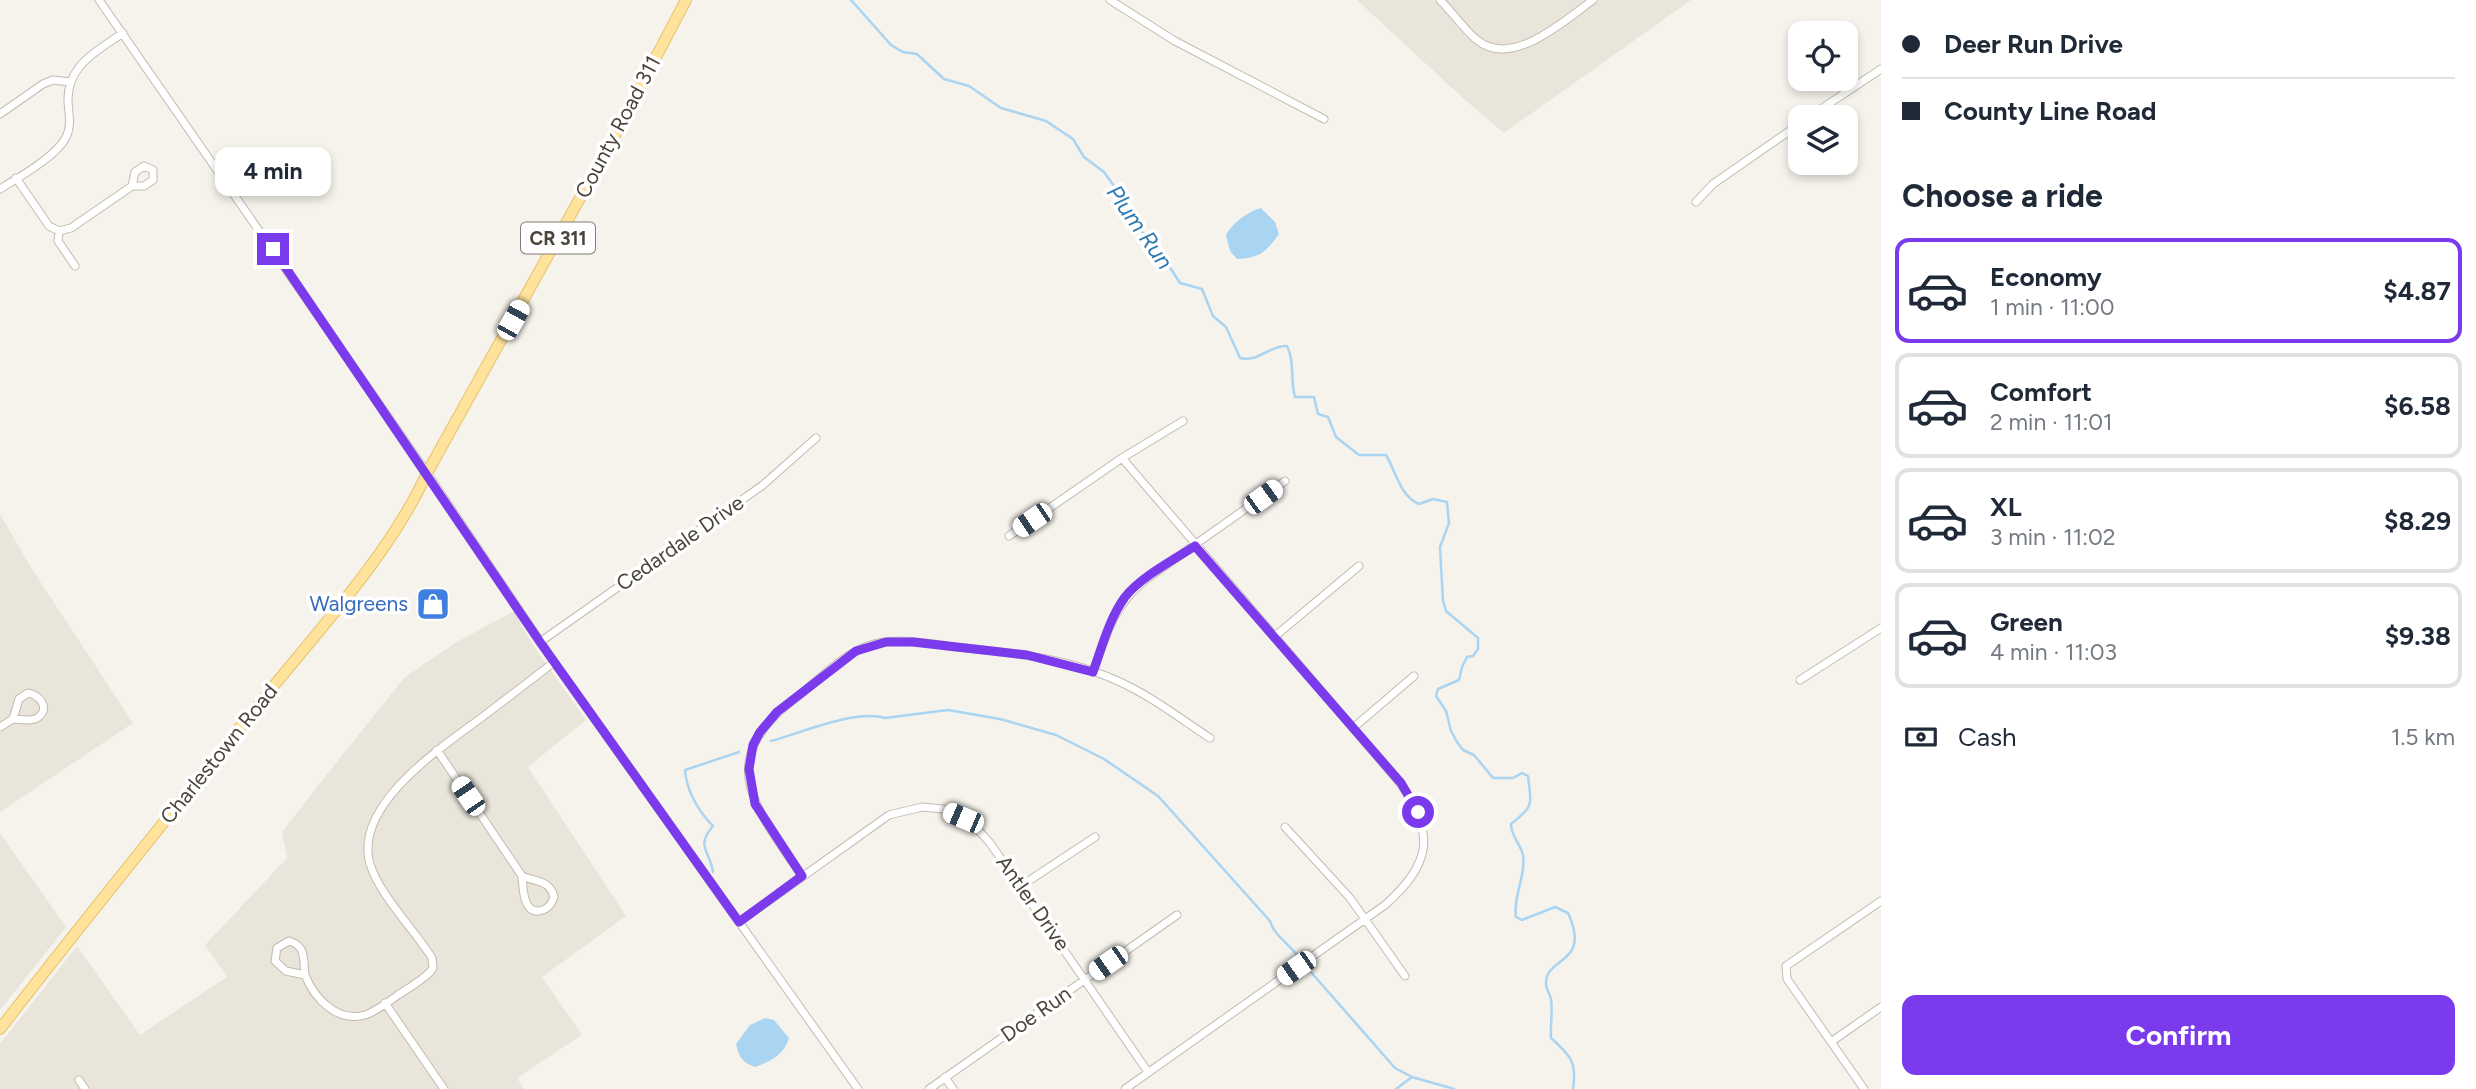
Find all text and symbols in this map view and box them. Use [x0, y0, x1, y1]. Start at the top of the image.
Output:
map controls [1788, 21, 1858, 175]
button: locate [1788, 21, 1858, 91]
text: Deer Run Drive [1944, 28, 2123, 60]
street label: County Road 311 [570, 51, 666, 202]
text: County Line Road [1944, 95, 2156, 127]
button: layers [1788, 105, 1858, 175]
callout: 4 min [215, 148, 331, 196]
text: 4 min [243, 157, 303, 185]
text: Choose a ride [1902, 177, 2103, 215]
water label: Plum Run [1101, 179, 1179, 275]
road number: CR 311 [521, 222, 595, 254]
route end [257, 233, 289, 265]
icon: car [1906, 259, 1969, 322]
text: Economy [1990, 261, 2102, 293]
text: $4.87 [2383, 275, 2451, 307]
text: 1 min · 11:00 [1990, 293, 2114, 321]
car [494, 297, 533, 343]
icon: car [1906, 374, 1969, 437]
text: Comfort [1990, 376, 2092, 408]
text: $6.58 [2384, 390, 2451, 422]
text: 2 min · 11:01 [1990, 408, 2113, 436]
car [1240, 476, 1287, 518]
street label: Cedardale Drive [611, 489, 748, 596]
icon: car [1906, 489, 1969, 552]
text: XL [1990, 491, 2022, 523]
car [1009, 500, 1056, 540]
text: $8.29 [2384, 505, 2451, 537]
text: 3 min · 11:02 [1990, 523, 2116, 551]
shop icon: Walgreens [414, 585, 452, 623]
place label: Walgreens [310, 591, 408, 616]
icon: car [1906, 604, 1969, 667]
text: Green [1990, 606, 2063, 638]
text: $9.38 [2385, 620, 2451, 652]
text: 4 min · 11:03 [1990, 638, 2117, 666]
street label: Charlestown Road [155, 679, 282, 828]
icon: cash [1902, 718, 1940, 756]
text: Cash [1958, 721, 2017, 753]
text: 1.5 km [2391, 723, 2455, 751]
car [448, 773, 489, 819]
route start [1402, 796, 1434, 828]
car [940, 800, 987, 836]
street label: Antler Drive [991, 850, 1075, 955]
car [1085, 942, 1132, 984]
car [1273, 947, 1320, 989]
street label: Doe Run [996, 980, 1076, 1047]
button: Confirm [1902, 995, 2455, 1075]

